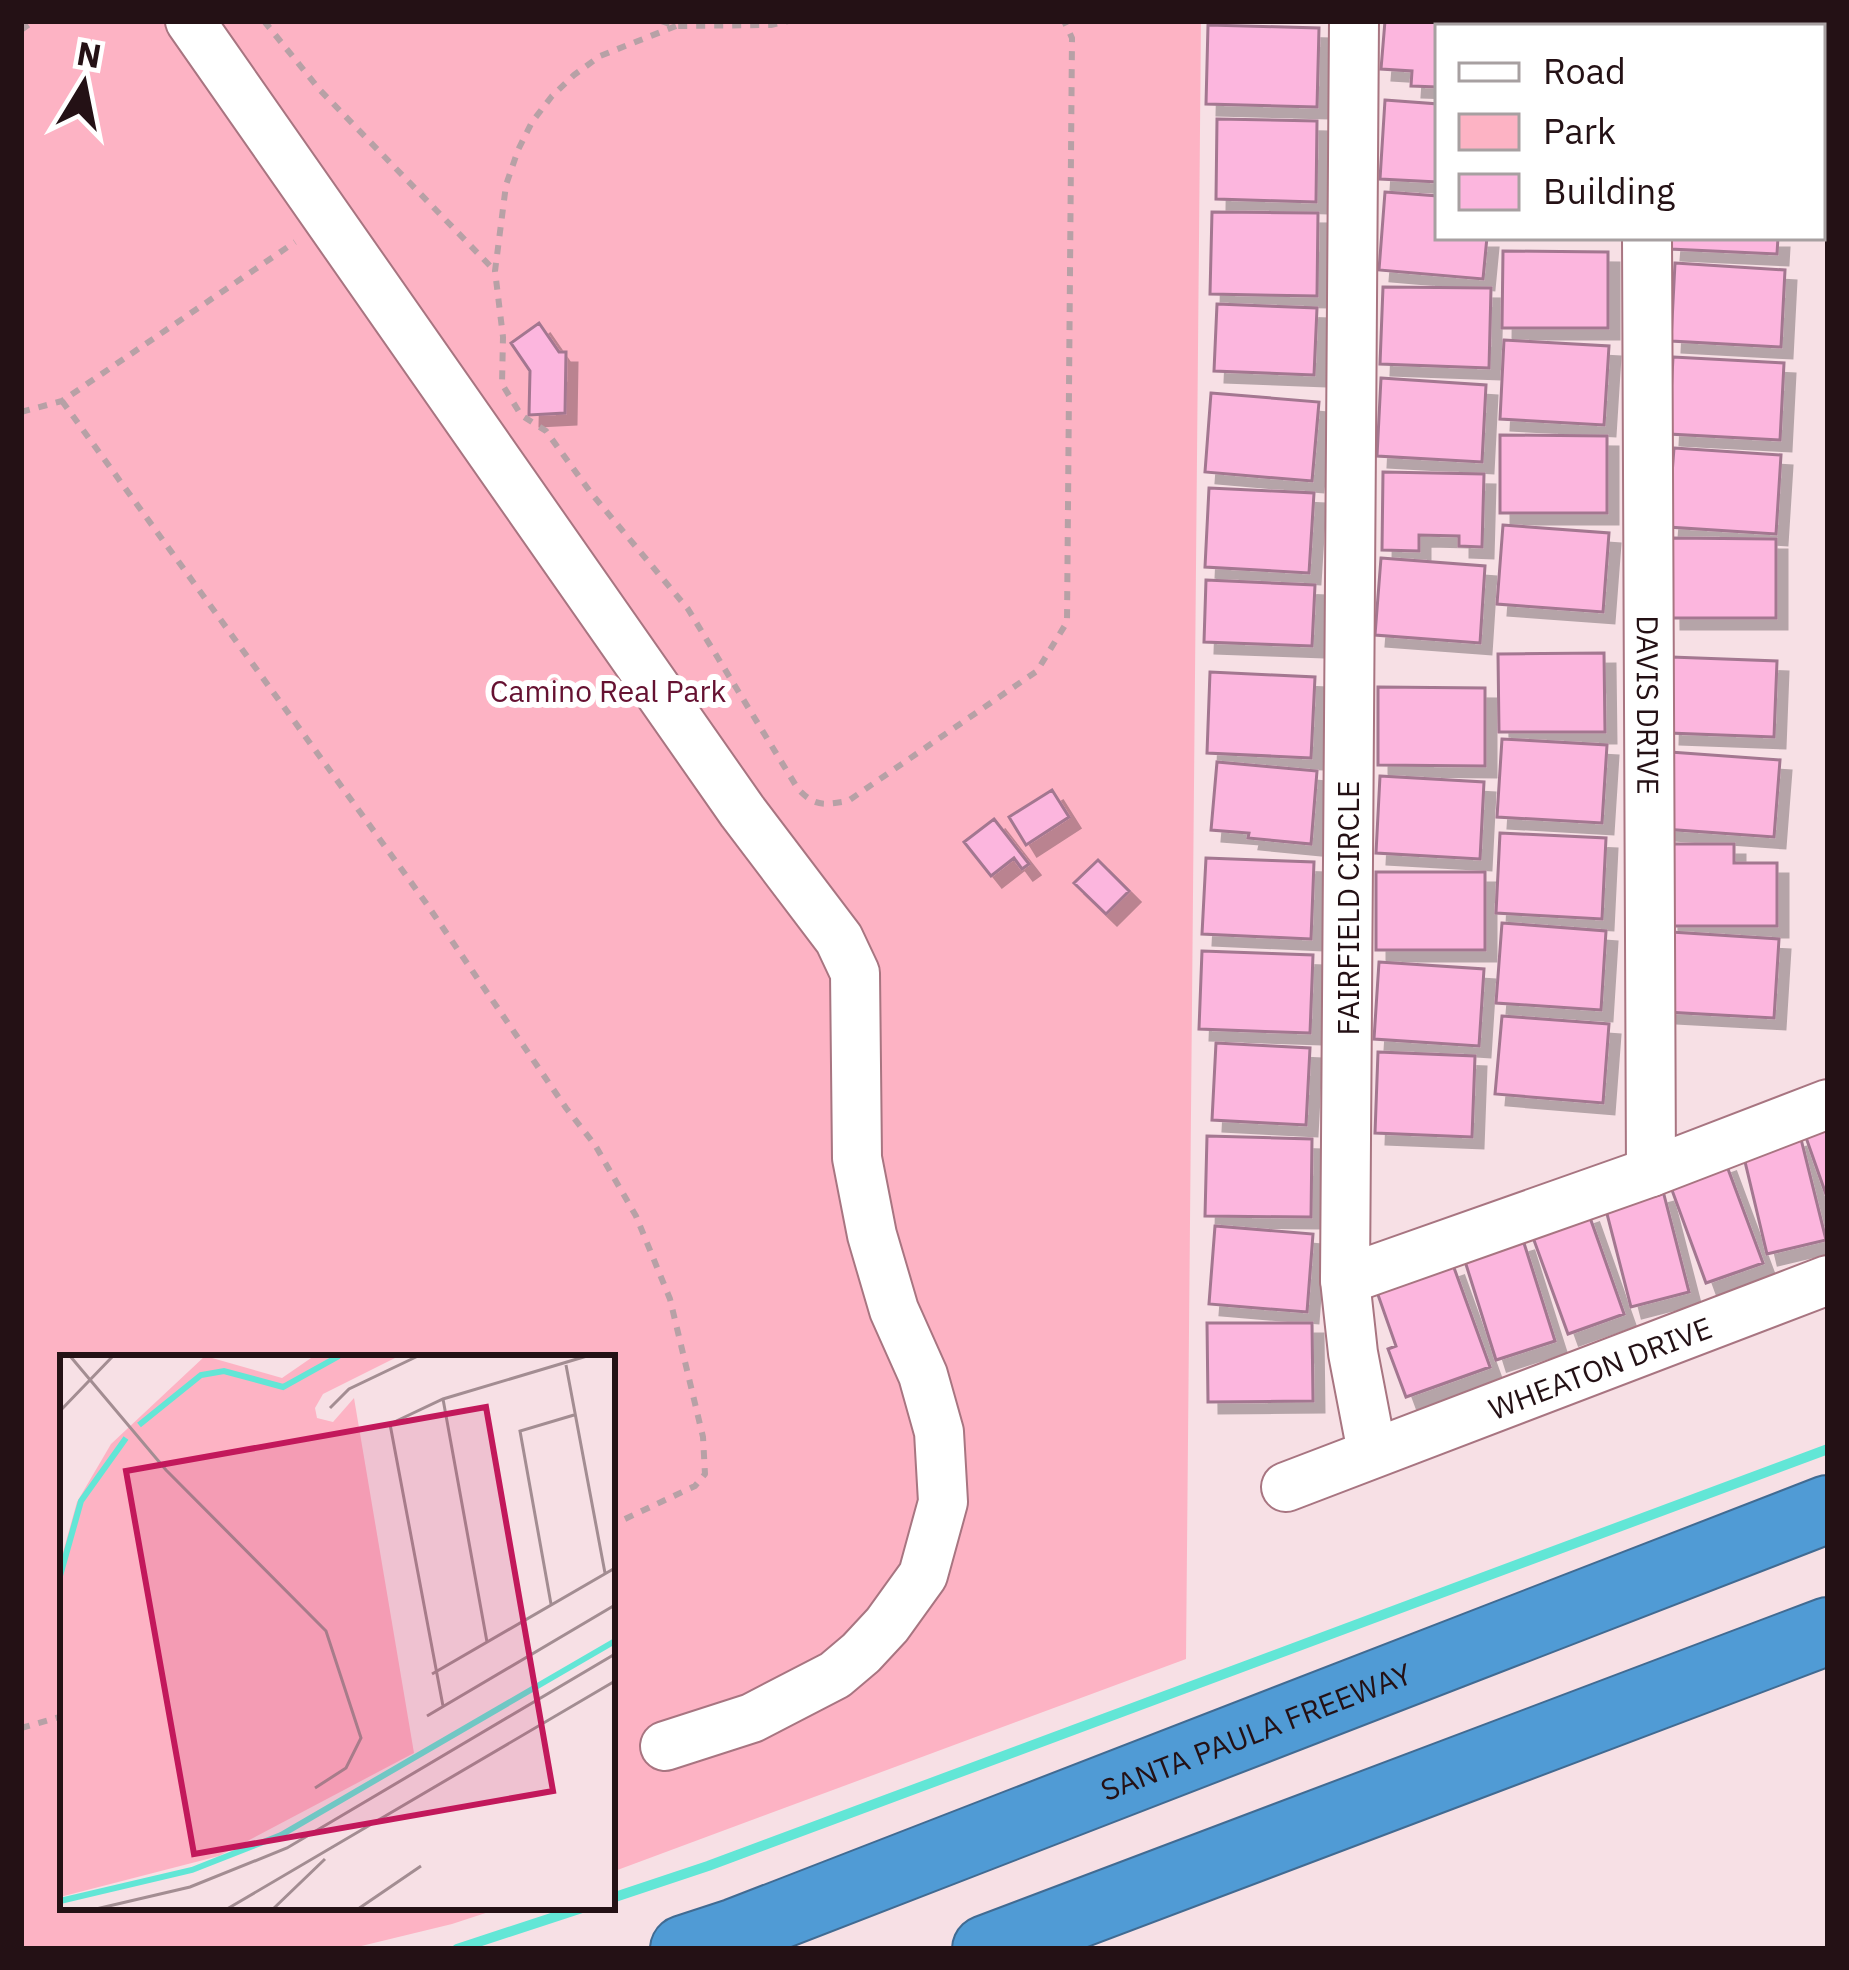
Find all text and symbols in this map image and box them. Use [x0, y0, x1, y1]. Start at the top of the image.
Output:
north arrow [24, 24, 144, 144]
legend [1435, 24, 1825, 240]
text: N [74, 31, 105, 77]
text: Road [1543, 47, 1626, 94]
text: Park [1543, 107, 1616, 154]
text: Building [1543, 167, 1675, 214]
street label: DAVIS DRIVE [1629, 615, 1669, 795]
park label: Camino Real Park [490, 671, 726, 710]
street label: FAIRFIELD CIRCLE [1328, 780, 1367, 1036]
street label: WHEATON DRIVE [1483, 1307, 1717, 1427]
inset map [60, 1355, 615, 1910]
street label: SANTA PAULA FREEWAY [1095, 1653, 1417, 1809]

